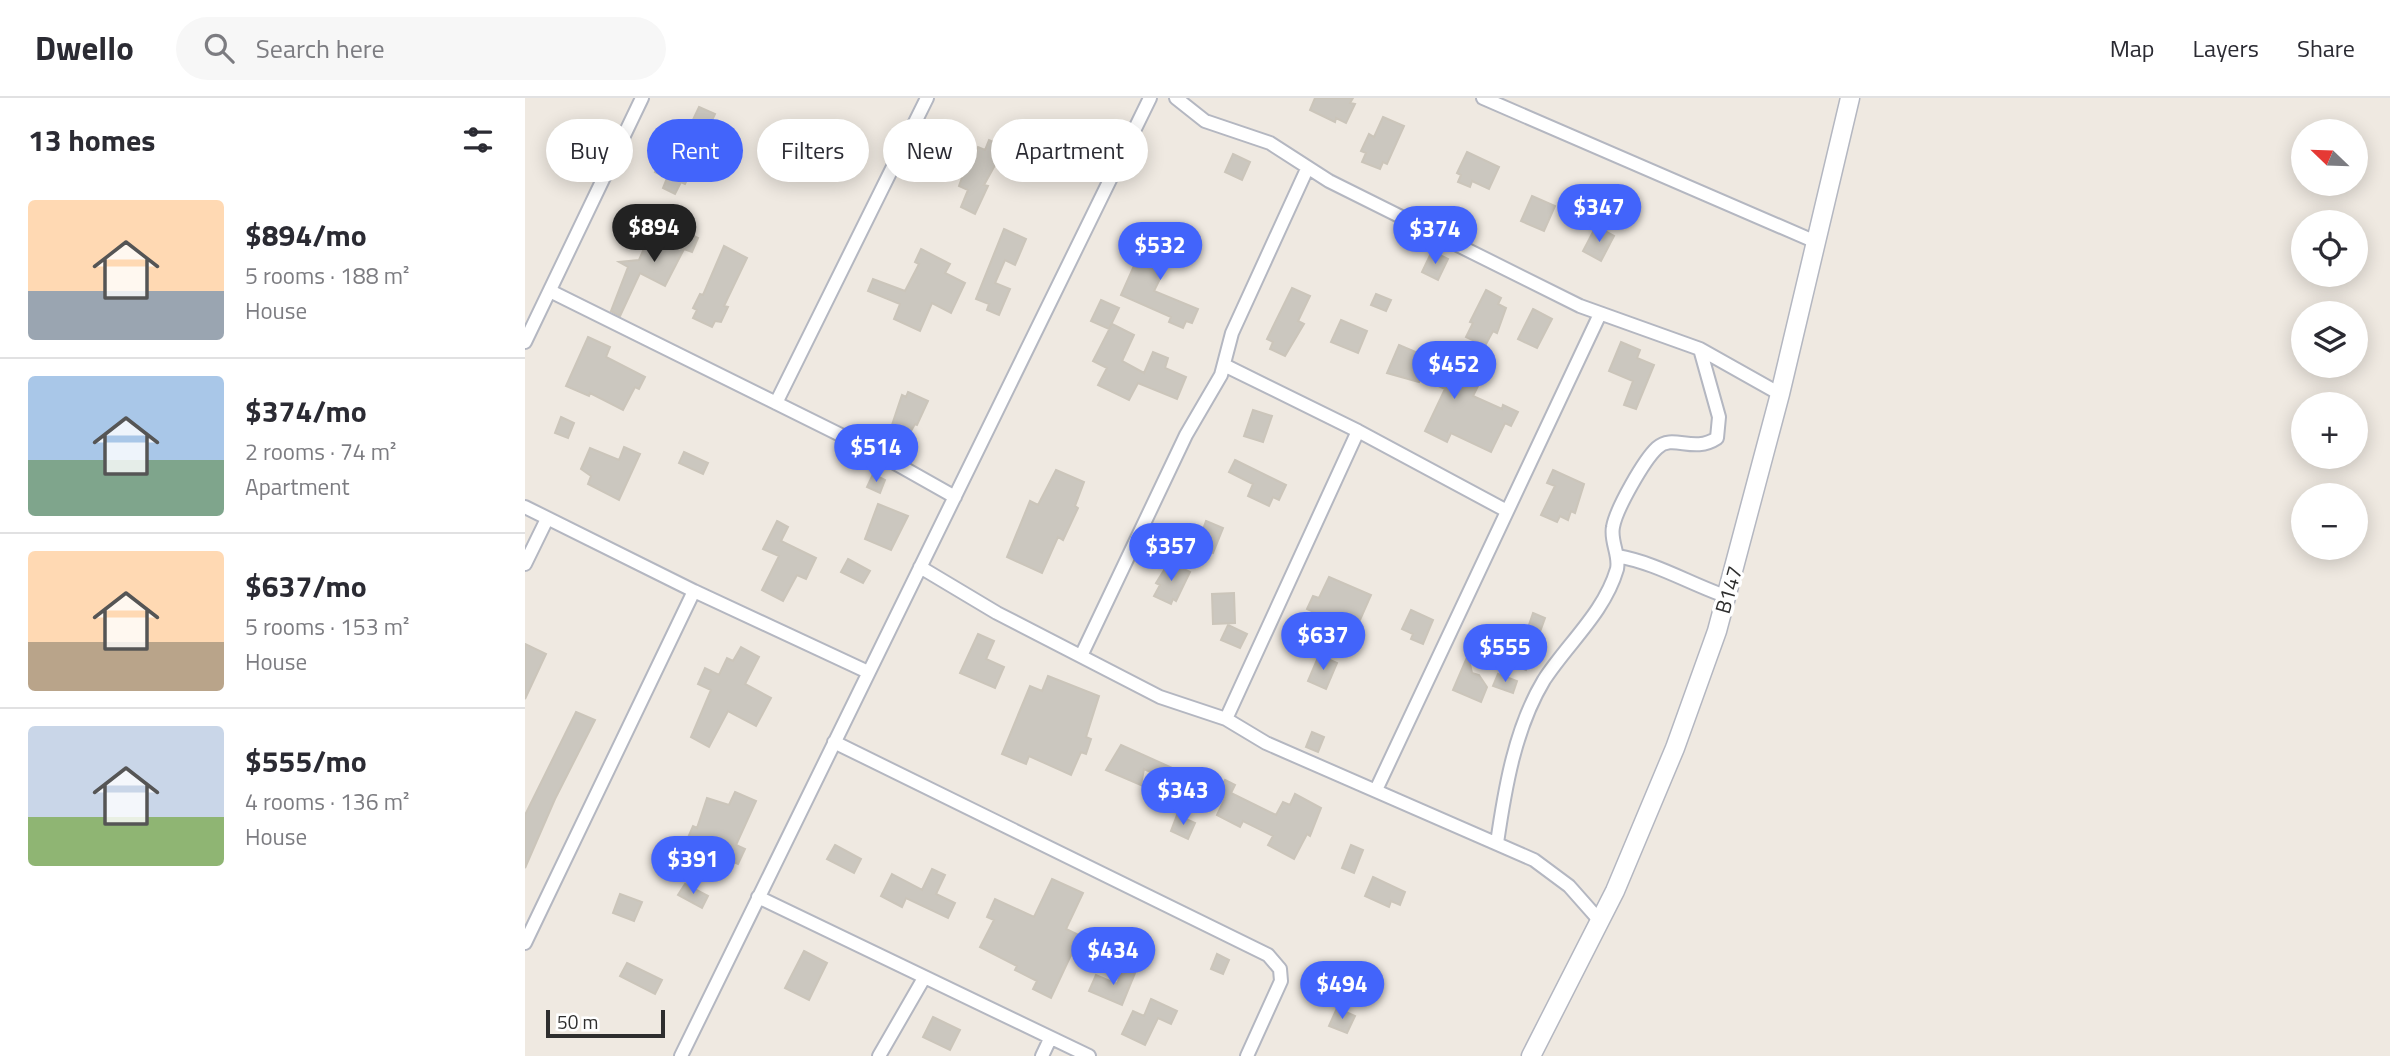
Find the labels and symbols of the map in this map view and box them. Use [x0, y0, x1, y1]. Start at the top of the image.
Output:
north arrow [2291, 119, 2368, 196]
pin: $347 [1558, 184, 1640, 244]
pin: $894 [613, 204, 695, 264]
pin: $374 [1394, 206, 1476, 266]
pin: $532 [1119, 222, 1201, 282]
pin: $452 [1413, 342, 1495, 401]
pin: $514 [835, 424, 917, 484]
pin: $357 [1130, 524, 1212, 583]
street label: B147 [1706, 562, 1750, 617]
pin: $637 [1282, 612, 1364, 672]
pin: $555 [1464, 624, 1546, 684]
pin: $343 [1142, 768, 1224, 827]
pin: $391 [652, 836, 734, 896]
pin: $434 [1072, 928, 1154, 987]
pin: $494 [1301, 962, 1383, 1021]
scale bar [546, 1007, 665, 1039]

